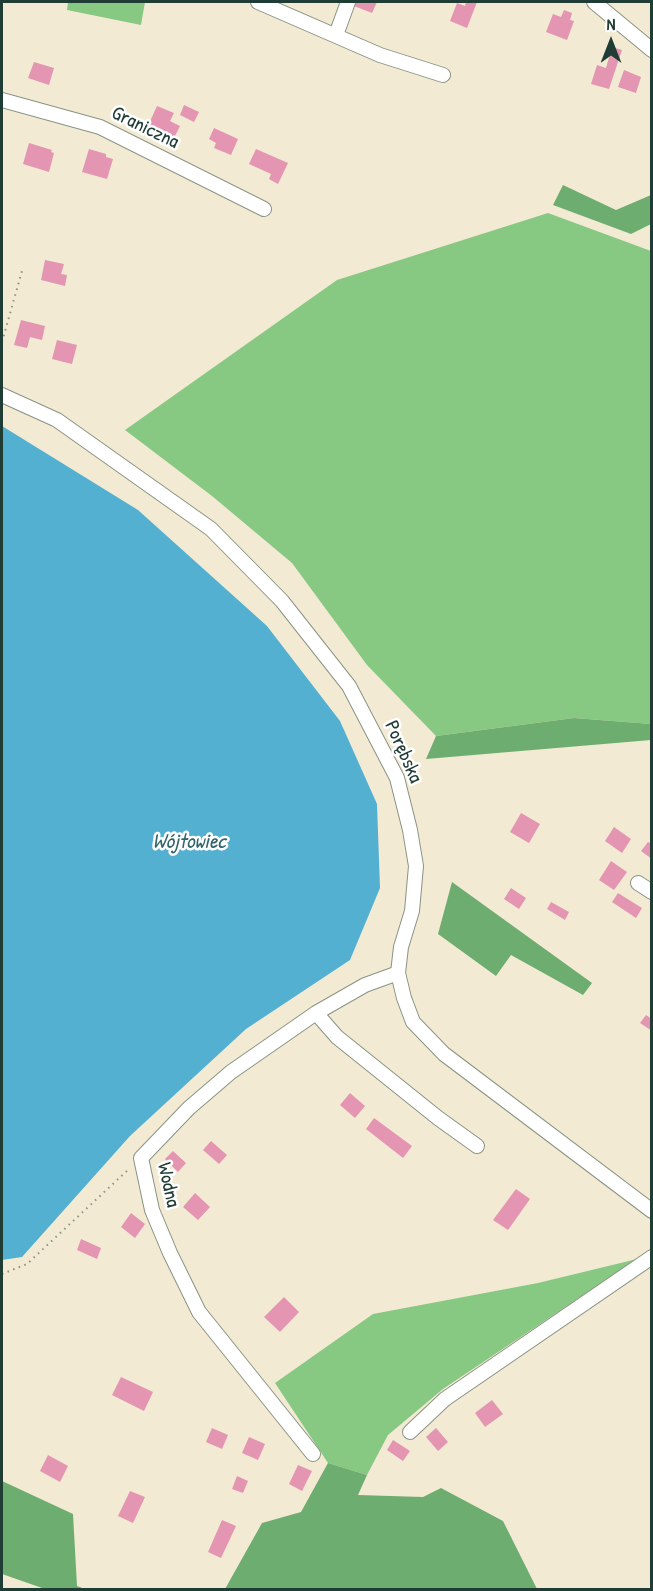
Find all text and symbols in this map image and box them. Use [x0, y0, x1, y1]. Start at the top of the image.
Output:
north arrow [581, 12, 641, 72]
text: N [607, 13, 615, 35]
street label: Graniczna [107, 101, 183, 155]
street label: Porębska [379, 717, 427, 787]
water label: Wójtowiec [153, 829, 225, 855]
street label: Wodna [151, 1160, 185, 1210]

